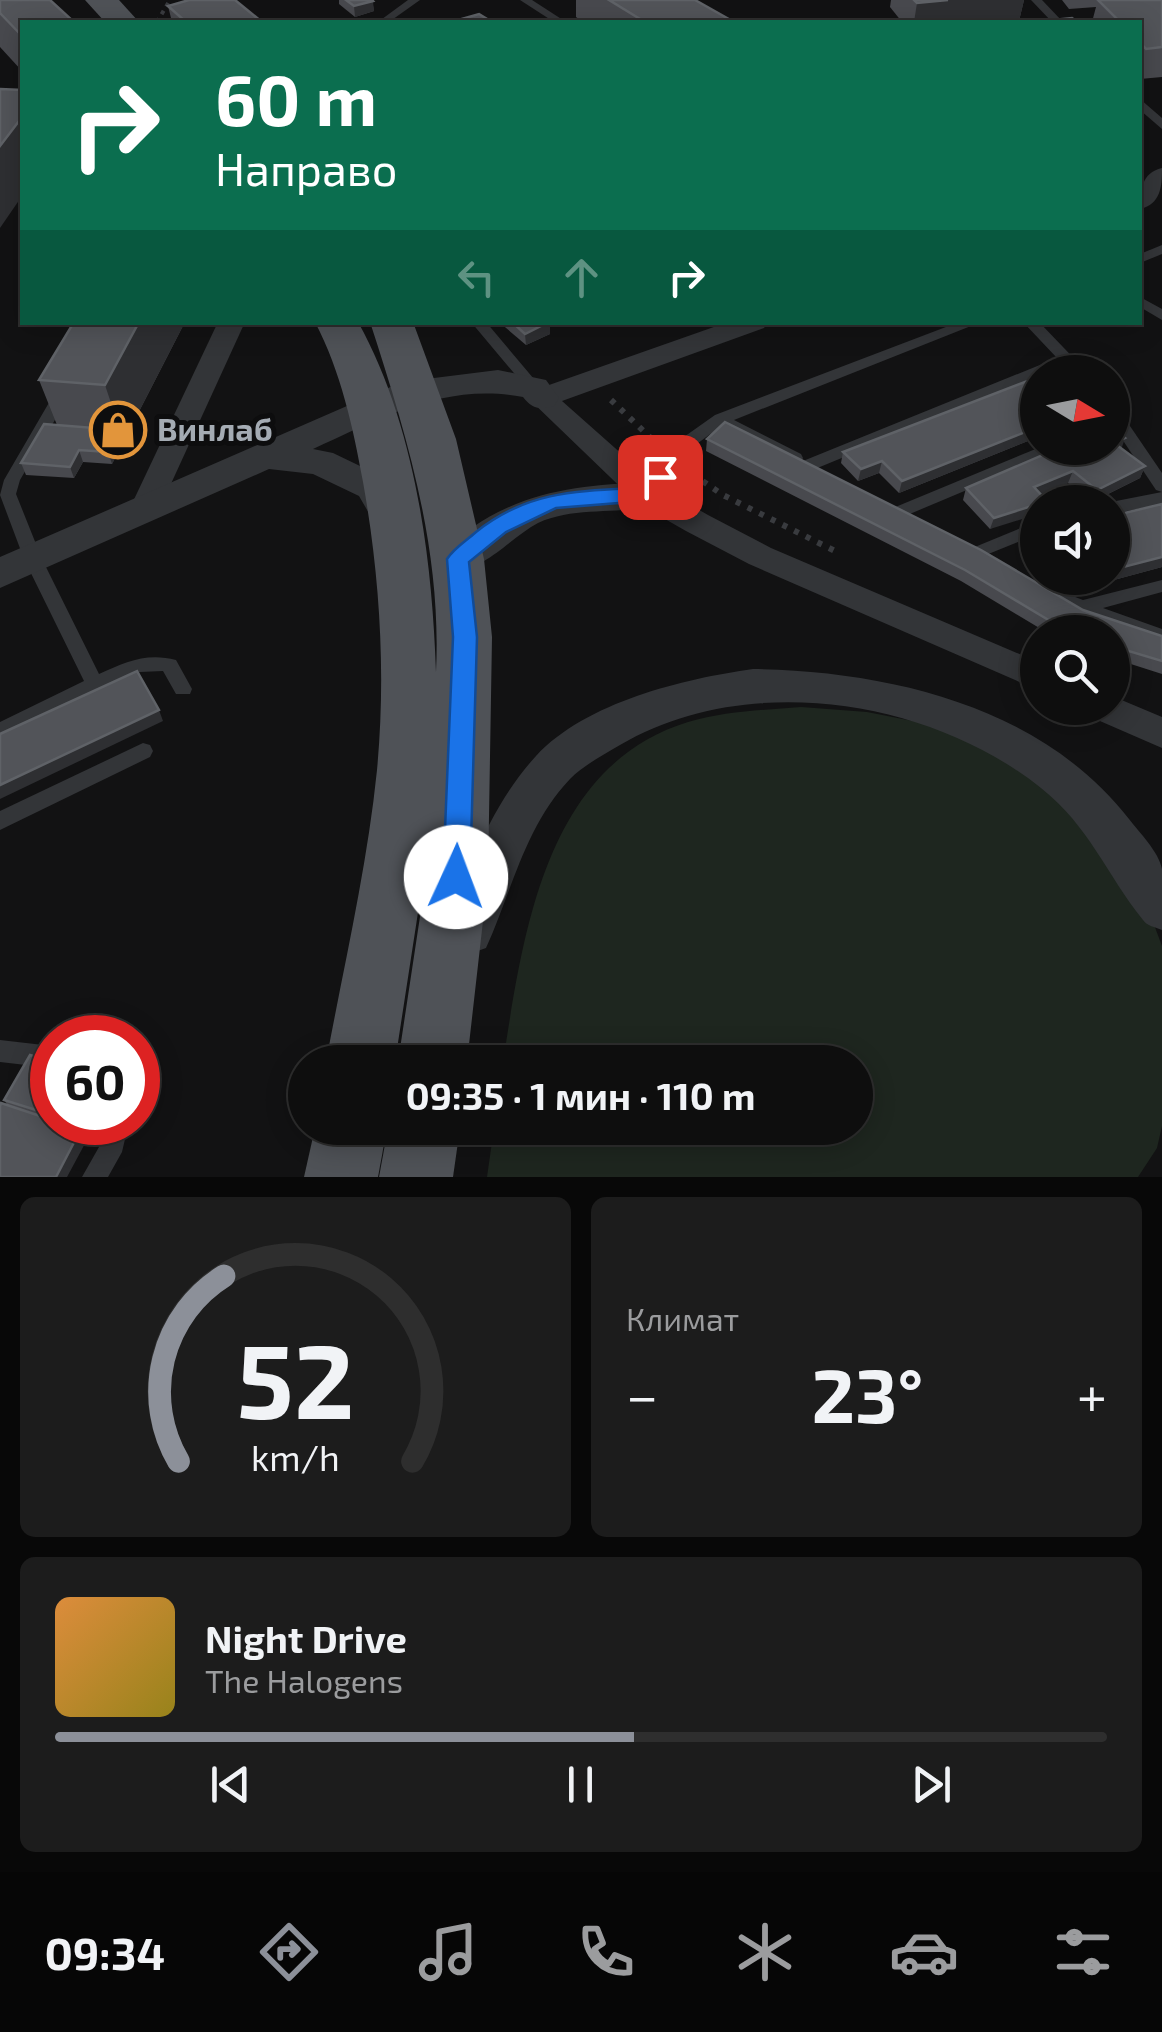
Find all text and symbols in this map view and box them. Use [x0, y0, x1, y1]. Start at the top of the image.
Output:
text: 60 m [215, 56, 377, 140]
icon: right [50, 60, 180, 190]
text: Направо [215, 141, 397, 195]
icon: left [449, 250, 504, 305]
icon: ahead [554, 250, 609, 305]
icon: right [659, 250, 714, 305]
north arrow [1020, 355, 1130, 465]
map controls [1020, 355, 1130, 725]
shop icon: Винлаб [88, 400, 148, 460]
place label: Винлаб [157, 409, 273, 447]
pin [618, 435, 703, 520]
icon: arrive [633, 450, 688, 505]
button: sound [1020, 485, 1130, 595]
button: search [1020, 615, 1130, 725]
position arrow [404, 825, 508, 929]
speed limit sign: 60 [30, 1015, 160, 1145]
text: 09:35 · 1 мин · 110 m [406, 1072, 755, 1118]
text: Климат [626, 1299, 739, 1337]
text: 52 [237, 1315, 354, 1440]
text: 23° [811, 1348, 923, 1438]
text: − [626, 1361, 658, 1427]
text: + [1077, 1361, 1107, 1427]
text: km/h [251, 1435, 340, 1478]
text: Night Drive [205, 1615, 407, 1661]
text: The Halogens [205, 1661, 403, 1699]
icon: previous [203, 1757, 258, 1812]
icon: pause [553, 1757, 608, 1812]
icon: next [904, 1757, 959, 1812]
icon: directions [254, 1917, 324, 1987]
icon: music [413, 1917, 483, 1987]
icon: phone [571, 1917, 641, 1987]
icon: climate [730, 1917, 800, 1987]
icon: car [889, 1917, 959, 1987]
icon: filters [1048, 1917, 1118, 1987]
text: 09:34 [44, 1925, 165, 1979]

